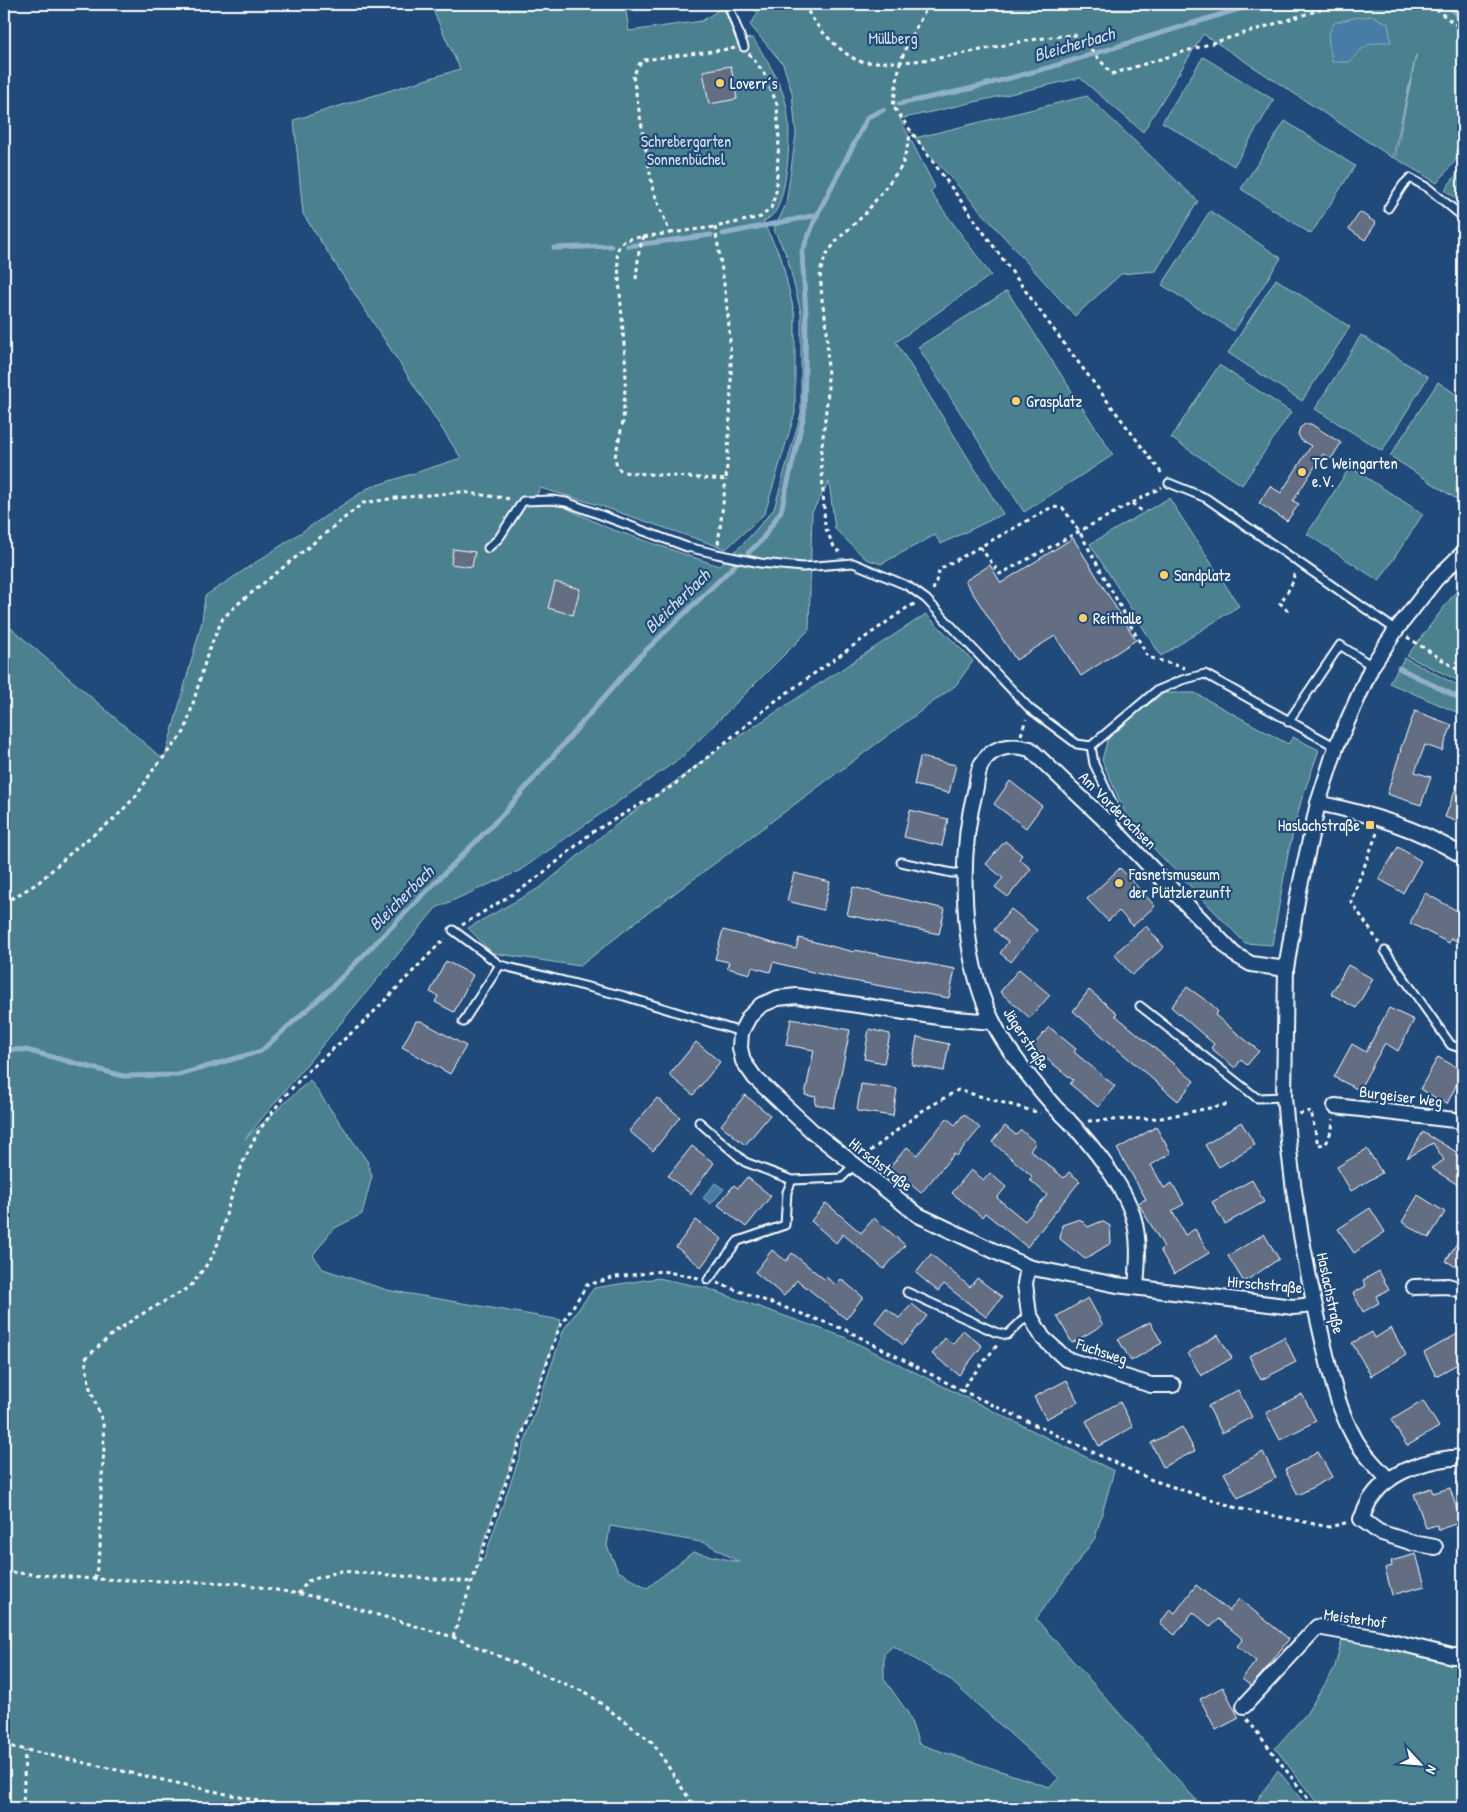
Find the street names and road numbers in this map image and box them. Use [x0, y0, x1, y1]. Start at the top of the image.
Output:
street label: Am Vorderochsen [1074, 766, 1162, 854]
street label: Jägerstraße [998, 1003, 1056, 1075]
street label: Burgeiser Weg [1358, 1080, 1444, 1112]
street label: Hirschstraße [845, 1132, 918, 1196]
street label: Haslachstraße [1312, 1250, 1350, 1336]
street label: Hirschstraße [1227, 1270, 1304, 1298]
street label: Fuchsweg [1073, 1332, 1130, 1370]
street label: Meisterhof [1322, 1603, 1388, 1633]

